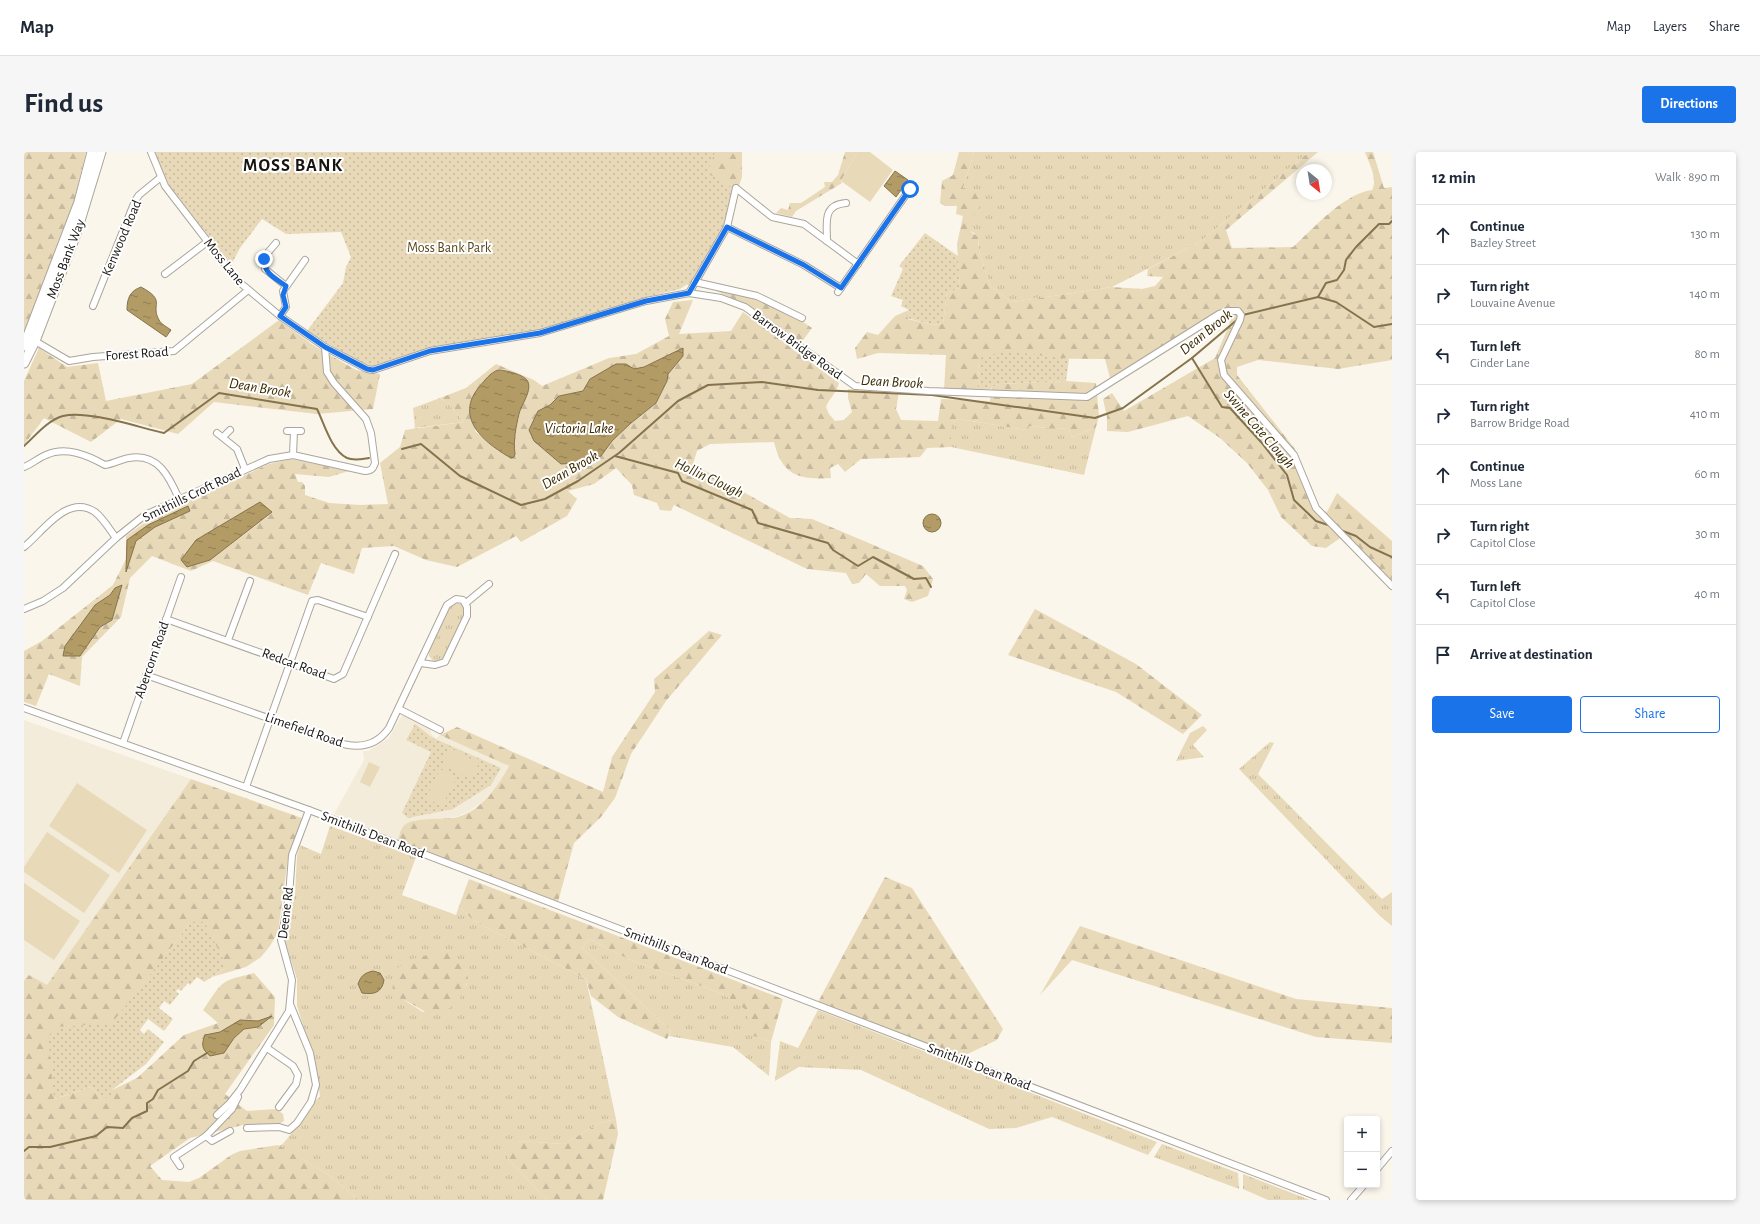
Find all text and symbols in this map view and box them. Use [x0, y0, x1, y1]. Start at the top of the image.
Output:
text: Map [20, 18, 54, 37]
text: Map [1606, 20, 1631, 34]
text: Layers [1653, 20, 1687, 34]
text: Share [1709, 20, 1740, 34]
button: Directions [1642, 86, 1736, 123]
text: Find us [24, 90, 103, 118]
district label: MOSS BANK [243, 157, 343, 175]
north arrow [1296, 164, 1332, 200]
text: 12 min [1432, 169, 1476, 186]
text: Walk · 890 m [1655, 171, 1720, 184]
route start [901, 180, 919, 198]
street label: Kenwood Road [100, 198, 144, 278]
street label: Moss Bank Way [44, 217, 88, 301]
text: Continue [1470, 219, 1525, 234]
icon: ahead [1432, 224, 1454, 246]
text: 130 m [1691, 228, 1720, 241]
street label: Moss Lane [201, 236, 247, 288]
text: Bazley Street [1470, 237, 1536, 250]
park label: Moss Bank Park [407, 241, 492, 255]
route end [255, 250, 273, 268]
text: Turn right [1470, 279, 1529, 294]
icon: right [1432, 284, 1454, 306]
text: 140 m [1690, 288, 1720, 301]
text: Louvaine Avenue [1470, 297, 1555, 310]
water label: Dean Brook [1177, 306, 1235, 357]
street label: Barrow Bridge Road [749, 308, 845, 382]
text: Turn left [1470, 339, 1521, 354]
icon: left [1432, 344, 1454, 366]
street label: Forest Road [105, 345, 169, 363]
text: 80 m [1694, 348, 1720, 361]
text: Cinder Lane [1470, 357, 1530, 370]
water label: Dean Brook [860, 373, 924, 391]
water label: Dean Brook [228, 376, 292, 400]
water label: Swine Cote Clough [1221, 387, 1297, 471]
text: Turn right [1470, 399, 1529, 414]
icon: right [1432, 404, 1454, 426]
text: 410 m [1690, 408, 1720, 421]
text: Barrow Bridge Road [1470, 417, 1570, 430]
water label: Victoria Lake [544, 421, 614, 436]
water label: Dean Brook [539, 448, 601, 492]
water label: Hollin Clough [672, 456, 746, 500]
text: Continue [1470, 459, 1525, 474]
icon: ahead [1432, 464, 1454, 486]
street label: Smithills Croft Road [141, 465, 243, 525]
text: 60 m [1694, 468, 1720, 481]
text: Moss Lane [1470, 477, 1522, 490]
text: Turn right [1470, 519, 1529, 534]
icon: right [1432, 524, 1454, 546]
text: 30 m [1695, 528, 1720, 541]
text: Capitol Close [1470, 537, 1535, 550]
text: Turn left [1470, 579, 1521, 594]
icon: left [1432, 584, 1454, 606]
text: 40 m [1694, 588, 1720, 601]
text: Capitol Close [1470, 597, 1535, 610]
street label: Abercorn Road [132, 620, 172, 700]
icon: arrive [1432, 644, 1454, 666]
street label: Redcar Road [260, 646, 328, 682]
text: Arrive at destination [1470, 647, 1593, 662]
button: Save [1432, 696, 1572, 733]
button: Share [1580, 696, 1720, 733]
street label: Limefield Road [263, 710, 345, 750]
street label: Smithills Dean Road [319, 809, 427, 861]
street label: Deene Rd [276, 886, 296, 940]
street label: Smithills Dean Road [622, 925, 730, 977]
street label: Smithills Dean Road [925, 1041, 1033, 1093]
map controls [1344, 1116, 1380, 1188]
button: + [1344, 1116, 1380, 1152]
button: − [1344, 1152, 1380, 1188]

